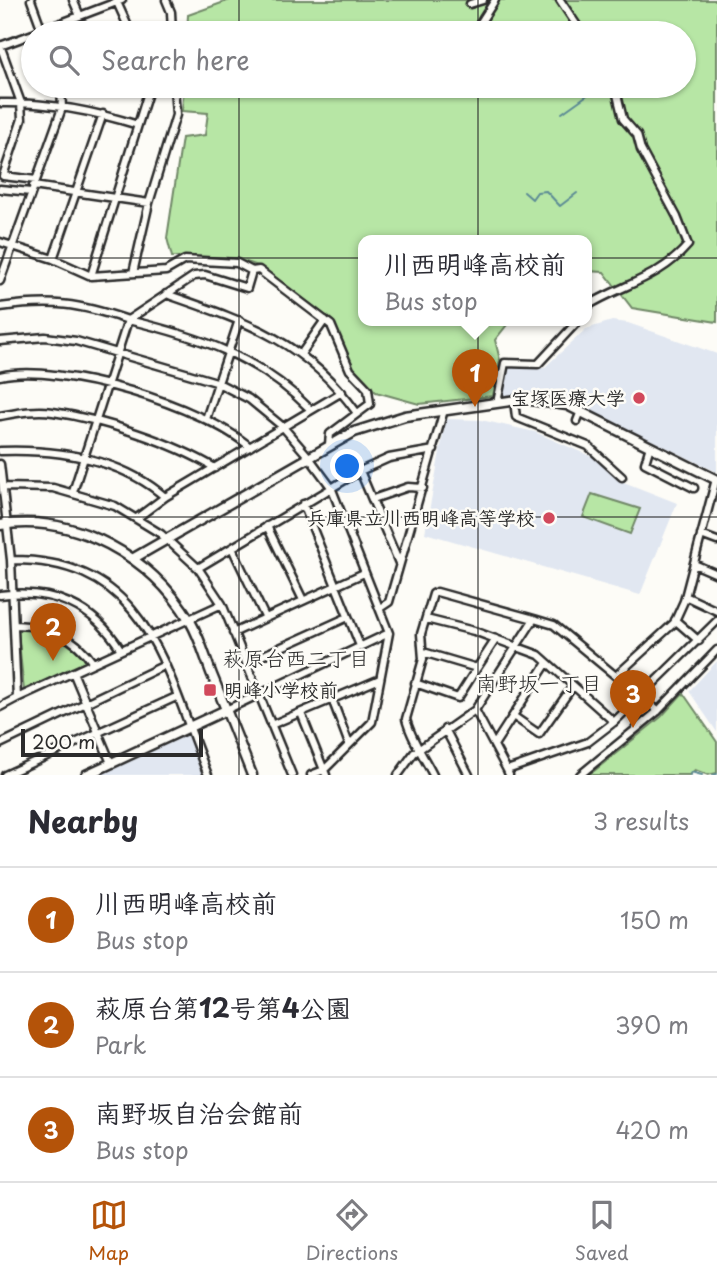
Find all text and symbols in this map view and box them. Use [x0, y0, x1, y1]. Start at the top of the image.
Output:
search box [21, 21, 696, 98]
text: Search here [101, 40, 250, 79]
icon: search [45, 41, 83, 79]
popup [358, 235, 592, 326]
text: 川西明峰高校前 [384, 244, 566, 283]
text: Bus stop [384, 283, 478, 318]
pin: 1 [452, 349, 498, 407]
place label: 宝塚医療大学 [511, 383, 625, 411]
marker: 宝塚医療大学 [631, 390, 647, 406]
your location [330, 449, 364, 483]
place label: 兵庫県立川西明峰高等学校 [307, 503, 535, 531]
marker: 兵庫県立川西明峰高等学校 [541, 510, 557, 526]
pin: 2 [30, 603, 76, 661]
district label: 萩原台西二丁目 [223, 641, 370, 673]
district label: 南野坂一丁目 [476, 666, 602, 698]
pin: 3 [610, 670, 656, 728]
place label: 明峰小学校前 [224, 675, 338, 703]
marker: 明峰小学校前 [202, 682, 218, 698]
scale bar [21, 726, 203, 758]
text: 200 m [32, 727, 95, 755]
text: Nearby [28, 798, 138, 843]
text: 3 results [593, 803, 689, 838]
text: 川西明峰高校前 [95, 883, 277, 922]
text: 1 [46, 902, 57, 937]
text: 150 m [620, 902, 689, 937]
text: Bus stop [95, 922, 189, 957]
text: 萩原台第12号第4公園 [95, 988, 351, 1027]
text: 2 [43, 1007, 59, 1042]
text: 390 m [615, 1007, 689, 1042]
text: Park [95, 1027, 146, 1062]
text: 南野坂自治会館前 [95, 1093, 303, 1132]
text: 3 [43, 1112, 59, 1147]
text: 420 m [615, 1112, 689, 1147]
text: Bus stop [95, 1132, 189, 1167]
tab: Map [88, 1196, 129, 1266]
tab: Directions [306, 1196, 398, 1266]
tab: Saved [575, 1196, 629, 1266]

